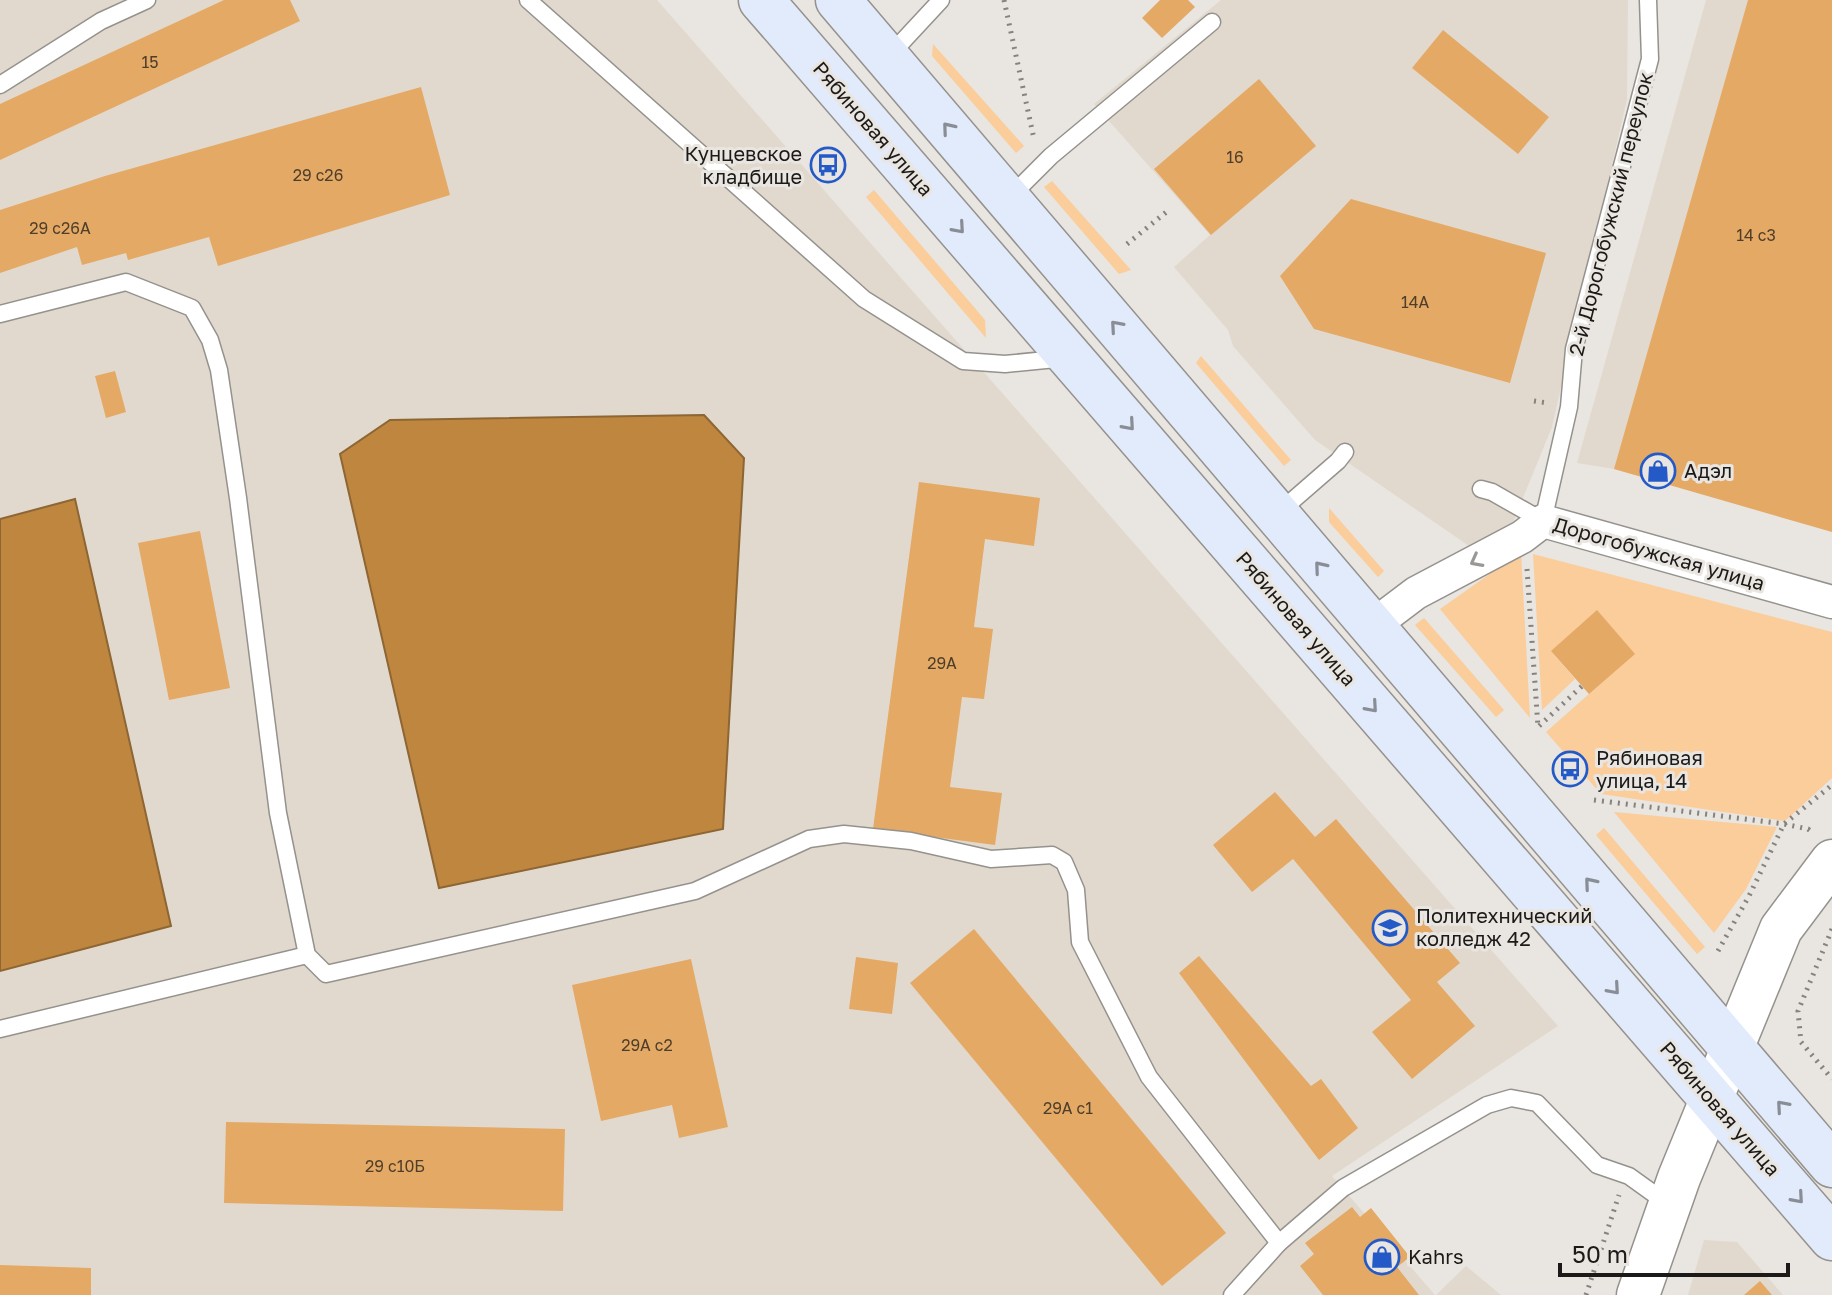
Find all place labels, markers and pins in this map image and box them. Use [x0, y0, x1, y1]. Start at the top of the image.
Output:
place label: Кунцевское кладбище [685, 141, 802, 188]
bus stop icon: Кунцевское кладбище [809, 146, 847, 184]
shop icon: Адэл [1639, 452, 1677, 490]
place label: Адэл [1684, 458, 1732, 482]
place label: Рябиновая улица, 14 [1596, 745, 1703, 792]
bus stop icon: Рябиновая улица, 14 [1551, 750, 1589, 788]
place label: Политехнический колледж 42 [1416, 903, 1592, 950]
school or university icon: Политехнический колледж 42 [1371, 909, 1409, 947]
shop icon: Kahrs [1363, 1238, 1401, 1276]
place label: Kahrs [1408, 1244, 1464, 1268]

